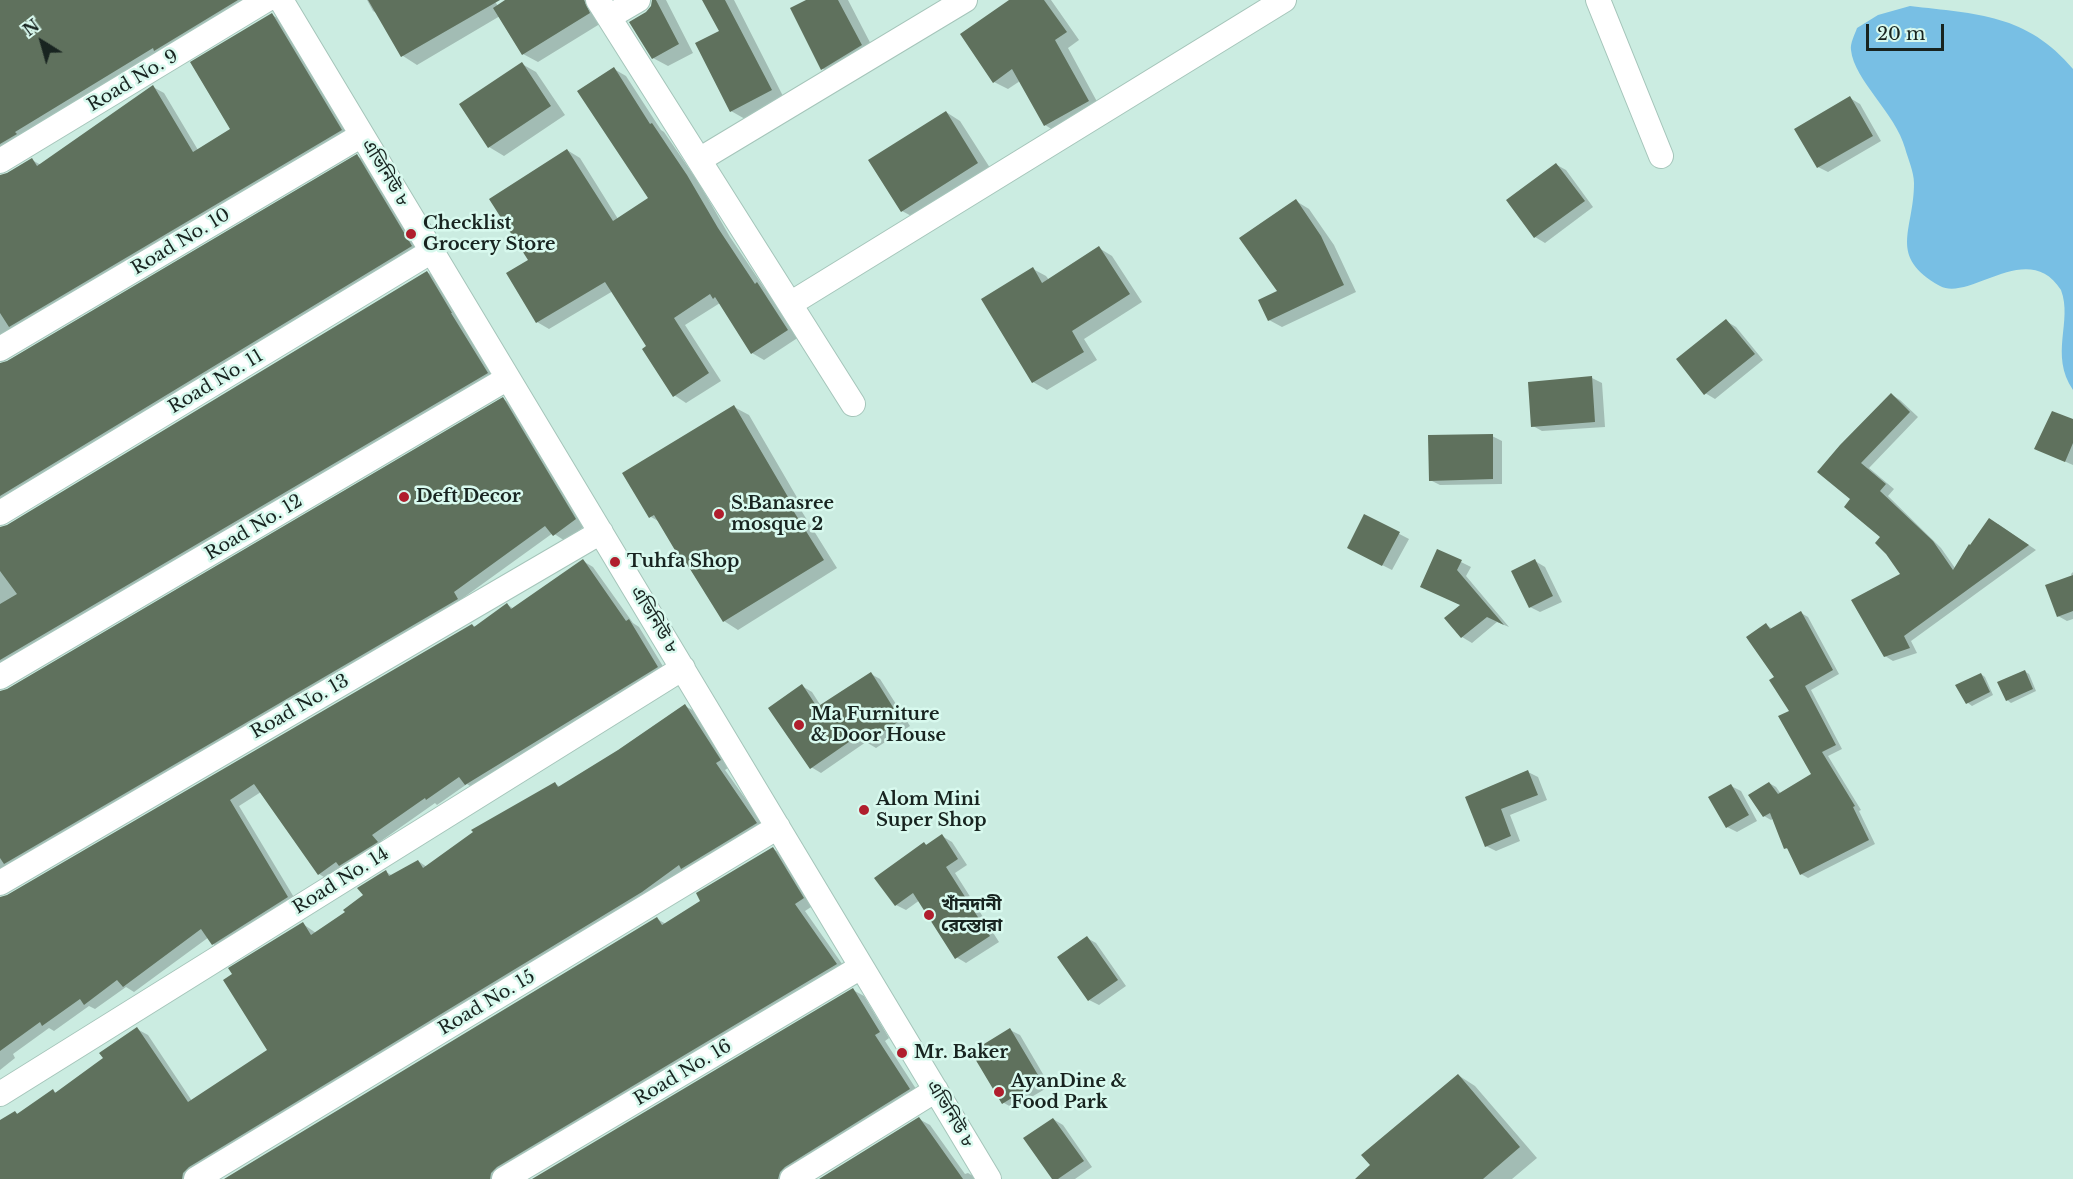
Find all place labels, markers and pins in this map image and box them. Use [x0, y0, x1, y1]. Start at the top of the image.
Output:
place label: Checklist Grocery Store [423, 213, 556, 256]
marker: Checklist Grocery Store [404, 227, 418, 241]
place label: Deft Decor [416, 486, 521, 508]
marker: Deft Decor [397, 490, 411, 504]
place label: S.Banasree mosque 2 [731, 493, 834, 536]
marker: S.Banasree mosque 2 [712, 507, 726, 521]
place label: Tuhfa Shop [627, 551, 739, 573]
marker: Tuhfa Shop [608, 555, 622, 569]
place label: Ma Furniture & Door House [811, 704, 946, 746]
marker: Ma Furniture & Door House [792, 718, 806, 732]
place label: Alom Mini Super Shop [876, 789, 987, 832]
marker: Alom Mini Super Shop [857, 803, 871, 817]
place label: খাঁনদানী রেস্তোরা [941, 894, 1002, 936]
marker: খাঁনদানী রেস্তোরা [922, 908, 936, 922]
place label: Mr. Baker [914, 1042, 1008, 1064]
marker: Mr. Baker [895, 1046, 909, 1060]
place label: AyanDine & Food Park [1011, 1071, 1127, 1114]
marker: AyanDine & Food Park [992, 1085, 1006, 1099]

